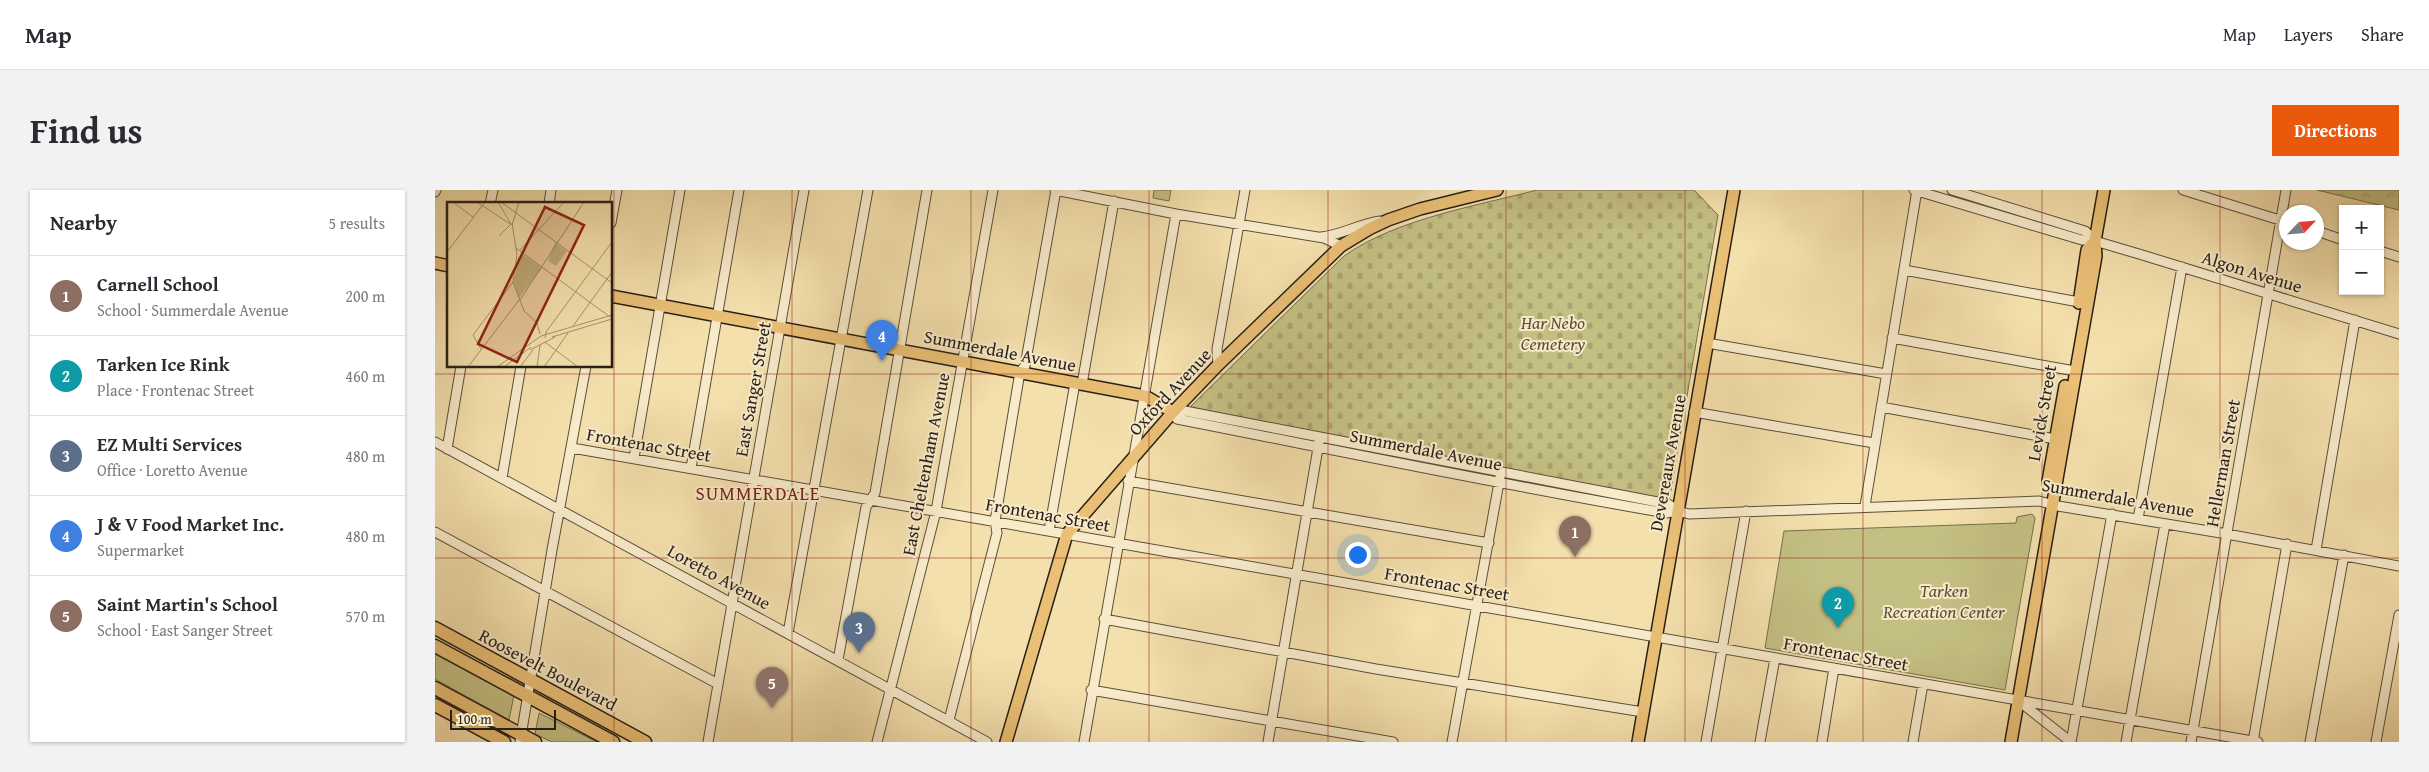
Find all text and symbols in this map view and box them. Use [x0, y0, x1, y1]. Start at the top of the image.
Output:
text: Map [25, 17, 72, 52]
text: Map [2223, 21, 2256, 48]
text: Layers [2284, 21, 2333, 48]
text: Share [2361, 21, 2404, 48]
text: Find us [30, 105, 143, 156]
button: Directions [2272, 105, 2399, 156]
inset map [447, 202, 613, 368]
north arrow [2279, 205, 2324, 250]
map controls [2339, 205, 2384, 295]
button: + [2339, 205, 2384, 250]
text: Nearby [50, 207, 117, 238]
text: 5 results [328, 211, 385, 235]
street label: Algon Avenue [2199, 243, 2306, 300]
button: − [2339, 250, 2384, 295]
text: Carnell School [97, 270, 219, 298]
text: 1 [62, 284, 70, 308]
text: 200 m [345, 284, 385, 308]
text: School · Summerdale Avenue [97, 298, 289, 322]
park label: Har Nebo Cemetery [1520, 309, 1586, 357]
street label: East Sanger Street [727, 319, 778, 459]
pin: 4 [866, 320, 898, 361]
street label: Summerdale Avenue [922, 323, 1079, 379]
street label: Oxford Avenue [1122, 342, 1217, 442]
text: Tarken Ice Rink [97, 350, 229, 378]
street label: Levick Street [2020, 362, 2063, 463]
text: 2 [62, 364, 70, 388]
text: 460 m [345, 364, 385, 388]
street label: East Cheltenham Avenue [895, 370, 957, 558]
text: Place · Frontenac Street [97, 378, 254, 402]
street label: Devereaux Avenue [1642, 392, 1693, 534]
street label: Hellerman Street [2198, 396, 2247, 529]
street label: Frontenac Street [585, 420, 714, 469]
street label: Summerdale Avenue [1348, 422, 1505, 478]
text: EZ Multi Services [97, 430, 242, 458]
text: 3 [62, 444, 70, 468]
text: 480 m [345, 444, 385, 468]
text: Office · Loretto Avenue [97, 458, 248, 482]
street label: Summerdale Avenue [2040, 471, 2197, 524]
district label: SUMMERDALE [696, 479, 820, 507]
street label: Frontenac Street [984, 490, 1113, 539]
text: J & V Food Market Inc. [97, 510, 284, 538]
pin: 1 [1559, 516, 1591, 557]
text: 4 [62, 524, 70, 548]
text: 480 m [345, 524, 385, 548]
street label: Loretto Avenue [663, 537, 776, 616]
text: Supermarket [97, 538, 184, 562]
your location [1345, 542, 1371, 568]
street label: Frontenac Street [1383, 559, 1512, 608]
park label: Tarken Recreation Center [1882, 577, 2006, 625]
pin: 2 [1822, 587, 1854, 628]
text: Saint Martin's School [97, 590, 278, 618]
text: 5 [62, 604, 70, 628]
text: 570 m [345, 604, 385, 628]
pin: 3 [843, 612, 875, 653]
text: School · East Sanger Street [97, 618, 273, 642]
street label: Roosevelt Boulevard [474, 622, 623, 718]
street label: Frontenac Street [1782, 629, 1911, 678]
pin: 5 [756, 667, 788, 708]
scale bar [450, 707, 556, 730]
text: 100 m [457, 709, 492, 729]

